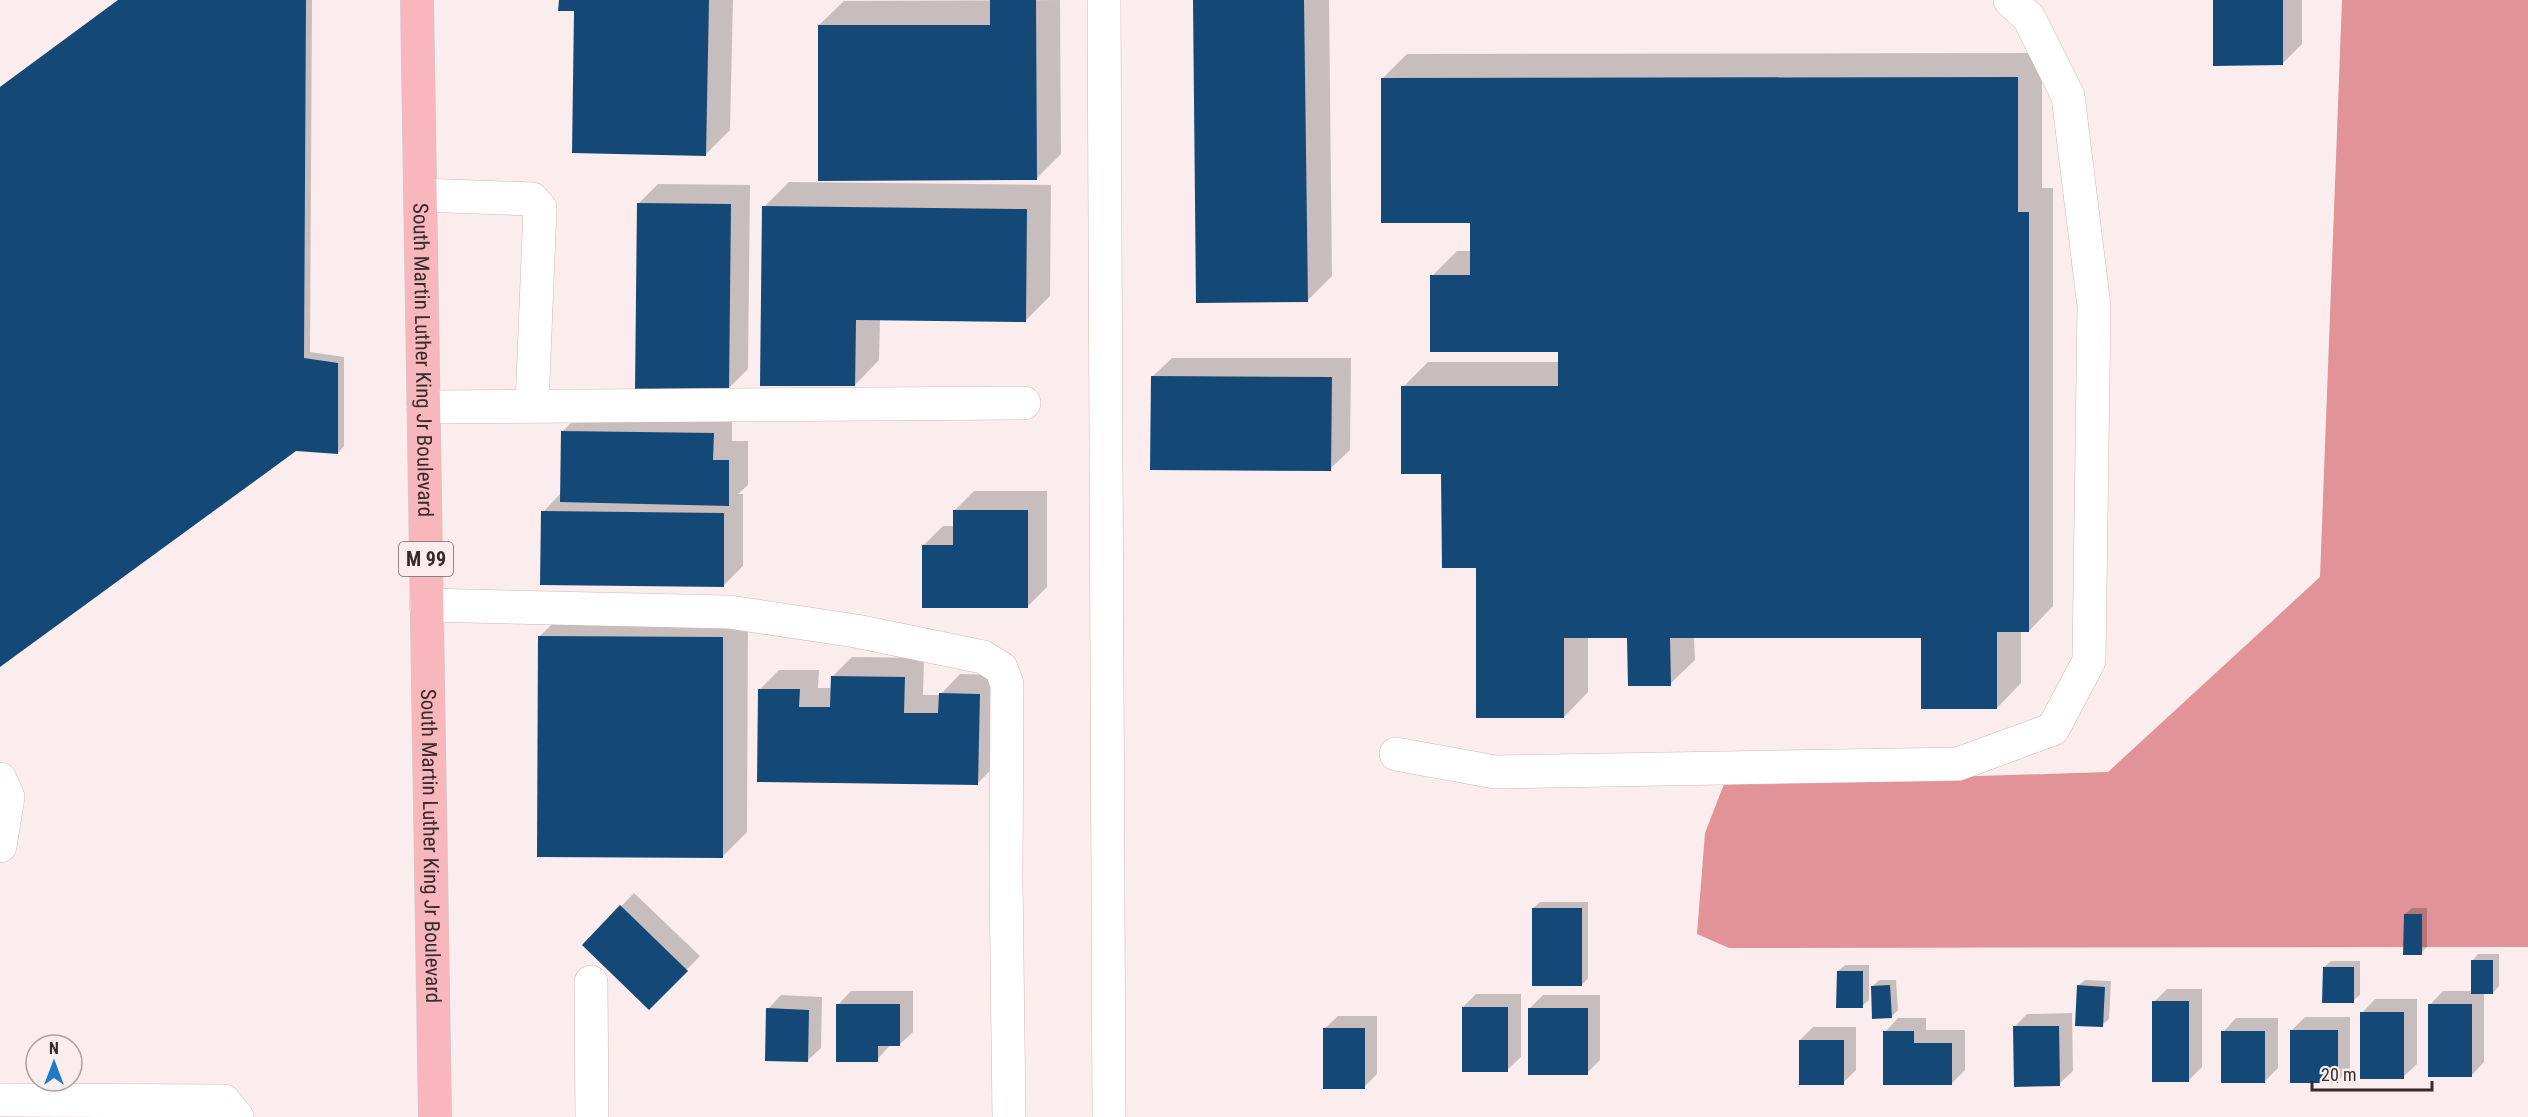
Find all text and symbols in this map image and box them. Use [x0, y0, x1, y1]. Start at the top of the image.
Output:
street label: South Martin Luther King Jr Boulevard [408, 203, 437, 517]
road number: M 99 [399, 542, 453, 576]
street label: South Martin Luther King Jr Boulevard [416, 689, 445, 1003]
north arrow [24, 1033, 84, 1093]
text: N [49, 1039, 59, 1058]
scale bar [2312, 1054, 2432, 1092]
text: 20 m [2321, 1064, 2356, 1085]

